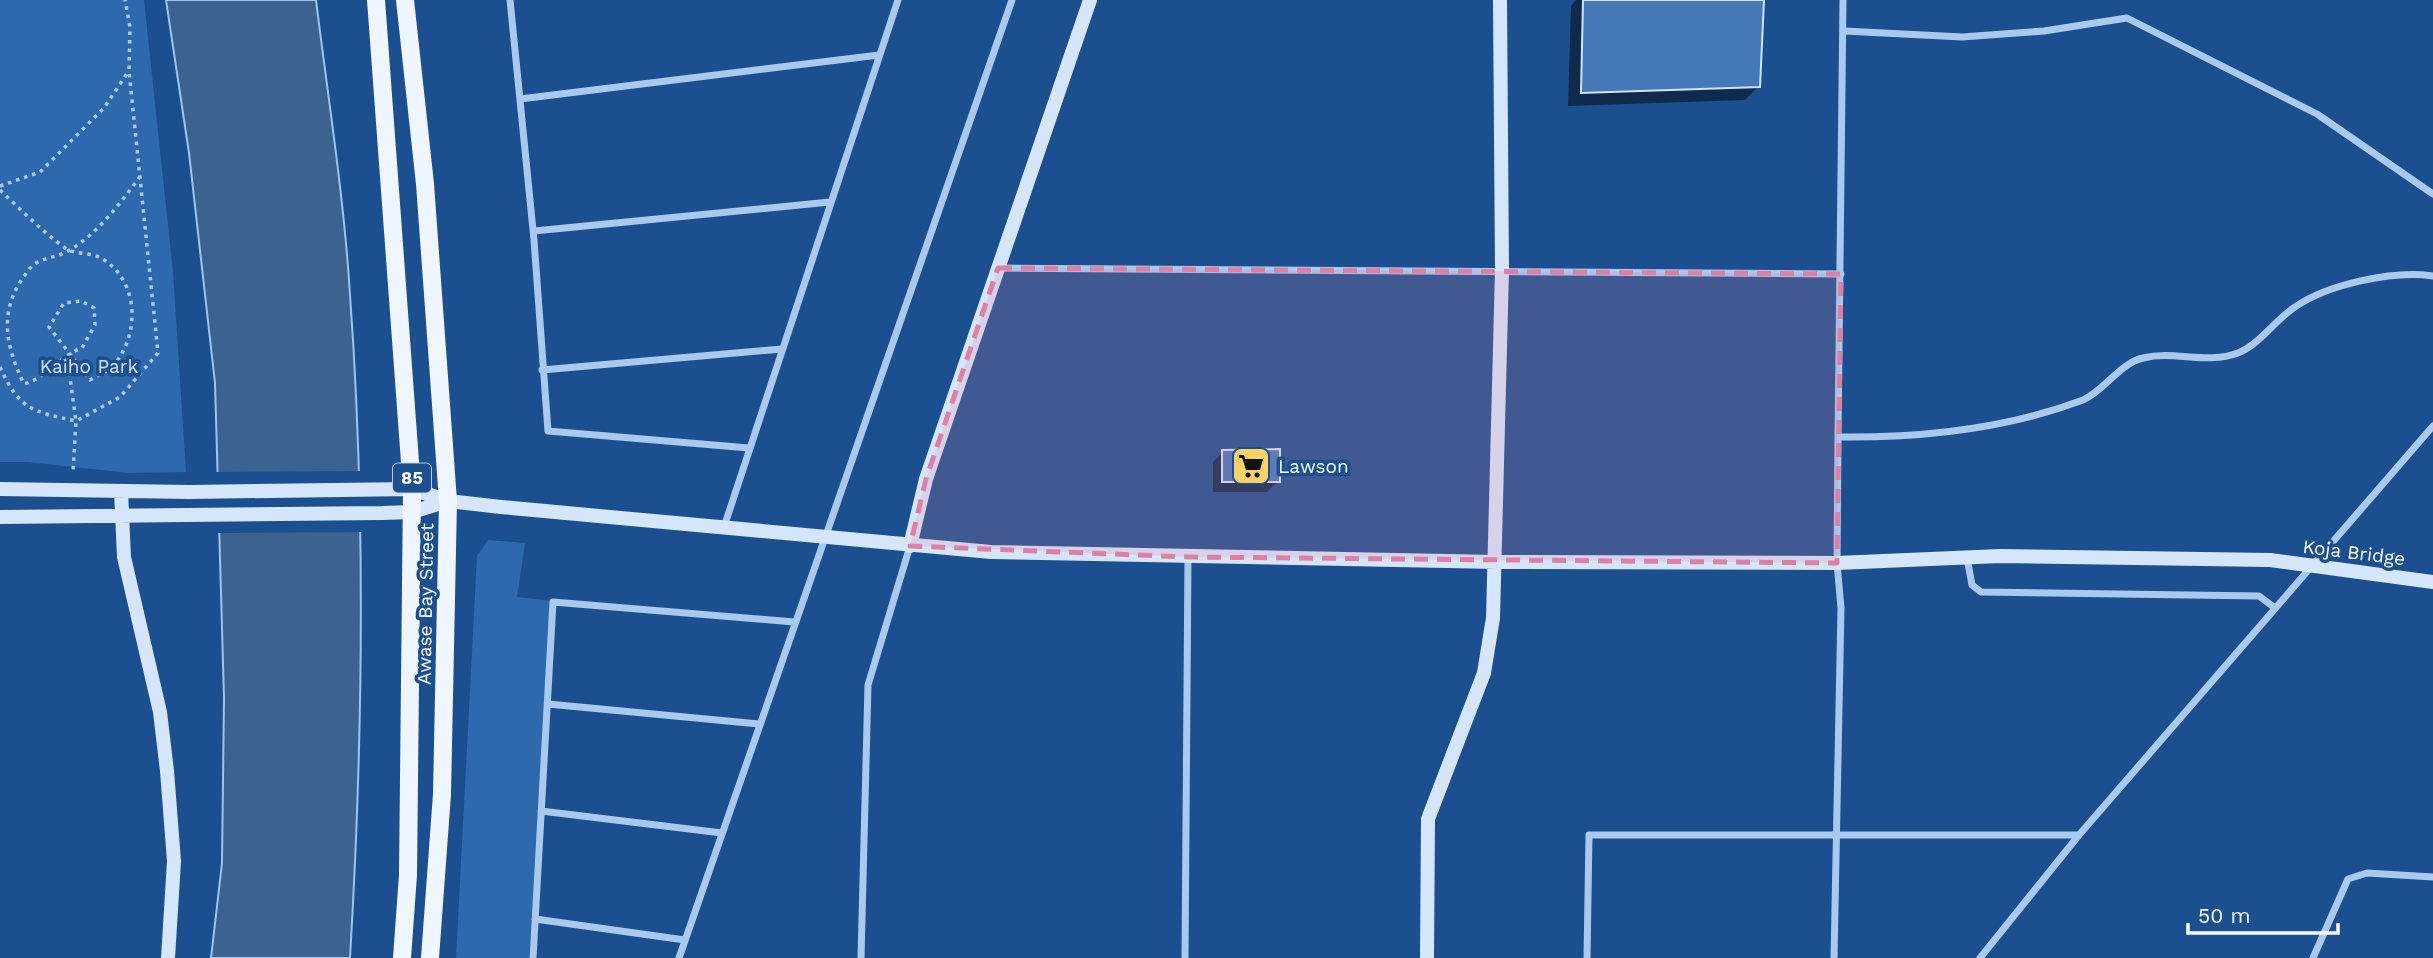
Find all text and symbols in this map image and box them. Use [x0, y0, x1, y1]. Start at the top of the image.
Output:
park label: Kaiho Park [40, 355, 138, 378]
supermarket icon: Lawson [1230, 445, 1272, 487]
place label: Lawson [1278, 455, 1349, 478]
road number: 85 [393, 464, 431, 492]
street label: Awase Bay Street [413, 523, 438, 685]
street label: Koja Bridge [2301, 535, 2407, 570]
scale bar [2188, 892, 2338, 936]
text: 50 m [2198, 903, 2250, 928]

